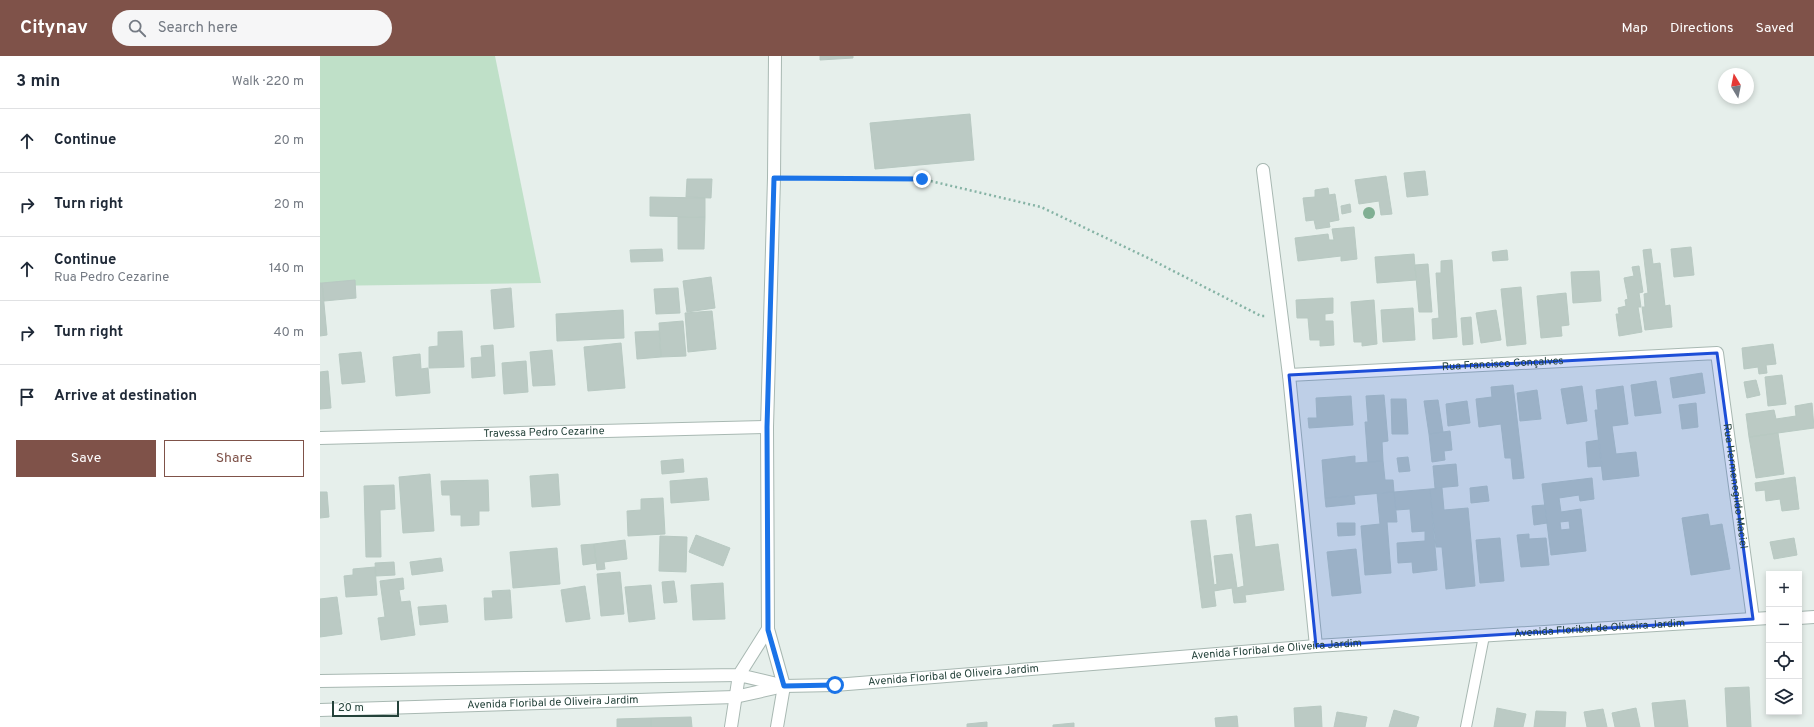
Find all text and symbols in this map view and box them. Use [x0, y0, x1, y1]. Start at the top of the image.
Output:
search box [112, 10, 392, 46]
text: Citynav [20, 16, 88, 40]
icon: search [126, 17, 148, 39]
text: Search here [158, 19, 238, 38]
text: Map [1622, 20, 1648, 37]
text: Directions [1670, 20, 1734, 37]
text: Saved [1756, 20, 1794, 37]
north arrow [1718, 68, 1754, 104]
text: 3 min [16, 71, 60, 93]
text: Walk · 220 m [232, 74, 304, 90]
icon: ahead [16, 130, 38, 152]
text: Continue [54, 131, 116, 150]
text: 20 m [274, 133, 304, 149]
route end [913, 170, 931, 188]
icon: right [16, 194, 38, 216]
text: Turn right [54, 195, 123, 214]
text: 20 m [274, 197, 304, 213]
text: Continue [54, 251, 116, 270]
icon: ahead [16, 258, 38, 280]
text: 140 m [269, 261, 304, 277]
text: Rua Pedro Cezarine [54, 270, 169, 286]
icon: right [16, 322, 38, 344]
text: Turn right [54, 323, 123, 342]
text: 40 m [274, 325, 304, 341]
street label: Rua Francisco Gonçalves [1441, 354, 1564, 374]
icon: arrive [16, 386, 38, 408]
text: Arrive at destination [54, 387, 197, 406]
street label: Rua Hermenegildo Maciel [1720, 423, 1750, 550]
street label: Travessa Pedro Cezarine [483, 424, 605, 441]
button: Save [16, 440, 156, 477]
button: Share [164, 440, 304, 477]
map controls [1766, 571, 1802, 715]
button: + [1766, 571, 1802, 607]
button: − [1766, 607, 1802, 643]
street label: Avenida Floribal de Oliveira Jardim [1514, 616, 1686, 641]
street label: Avenida Floribal de Oliveira Jardim [1190, 636, 1362, 663]
button: locate [1766, 643, 1802, 679]
street label: Avenida Floribal de Oliveira Jardim [867, 661, 1039, 689]
route start [826, 676, 844, 694]
button: layers [1766, 679, 1802, 715]
street label: Avenida Floribal de Oliveira Jardim [467, 693, 639, 712]
scale bar [332, 699, 399, 718]
text: 20 m [338, 701, 364, 715]

